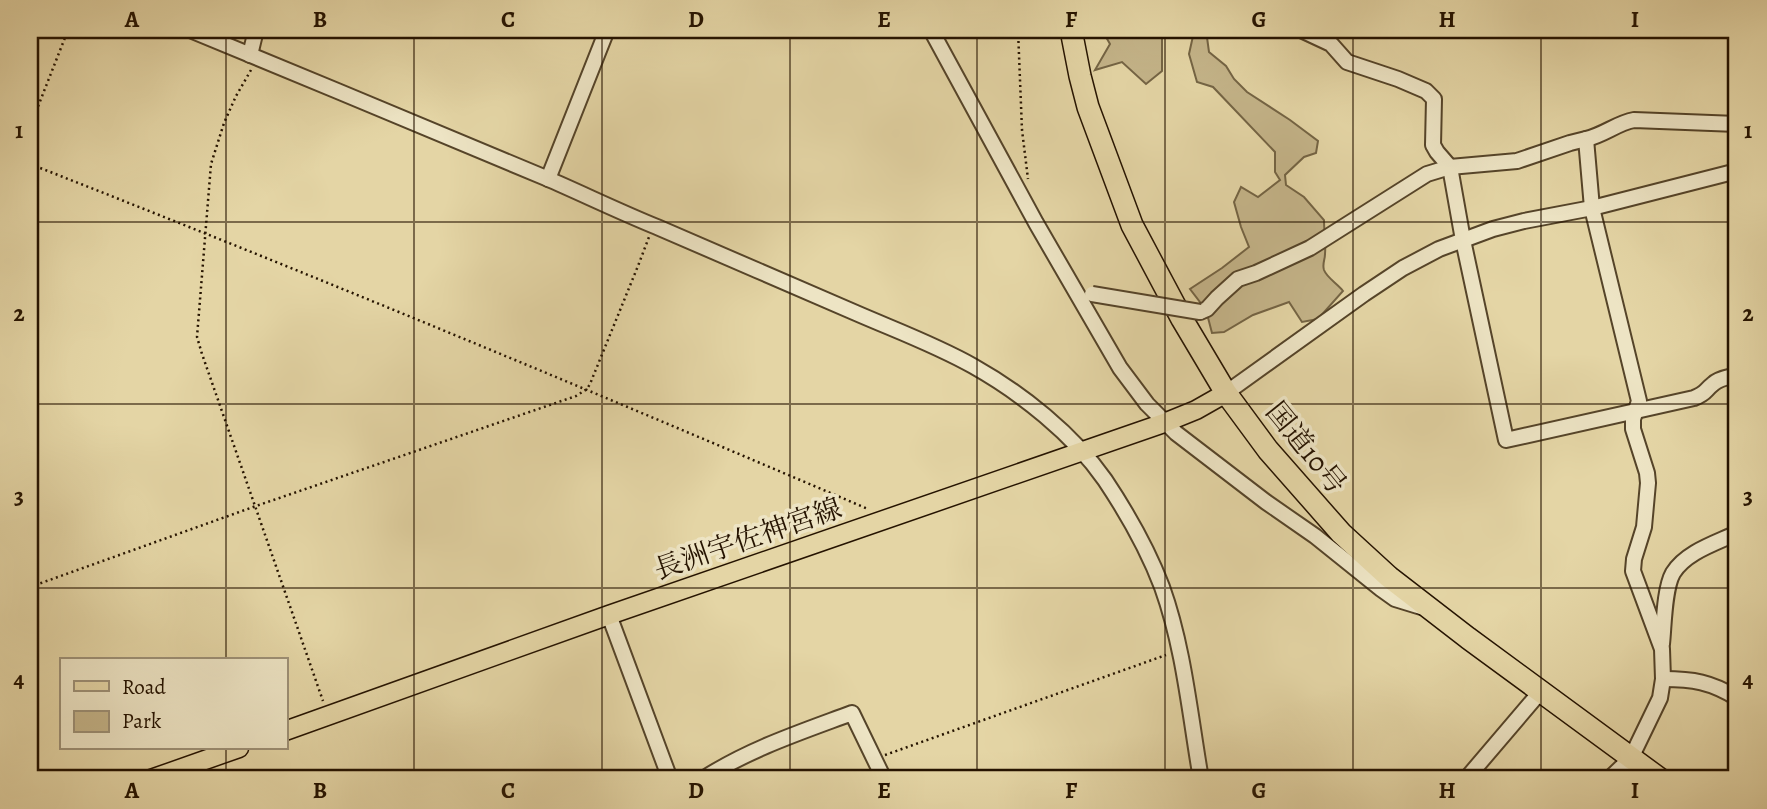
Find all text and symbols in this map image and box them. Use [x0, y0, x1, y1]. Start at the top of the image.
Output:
text: A [124, 4, 140, 35]
text: B [313, 4, 327, 35]
text: C [501, 4, 515, 35]
text: D [688, 4, 704, 35]
text: E [877, 4, 891, 35]
text: F [1065, 4, 1078, 35]
text: G [1251, 4, 1267, 35]
text: H [1438, 4, 1456, 35]
text: I [1631, 4, 1639, 35]
text: 1 [15, 115, 23, 146]
text: 1 [1744, 115, 1752, 146]
text: 2 [13, 298, 25, 329]
text: 2 [1742, 298, 1754, 329]
street label: 国道10号 [1257, 394, 1355, 502]
text: 3 [14, 481, 24, 512]
text: 3 [1743, 481, 1753, 512]
street label: 長洲宇佐神宮線 [649, 489, 847, 589]
legend [60, 658, 287, 750]
text: 4 [14, 664, 25, 695]
text: 4 [1743, 664, 1754, 695]
text: Road [122, 673, 166, 701]
text: Park [122, 707, 162, 735]
text: A [124, 775, 140, 806]
text: B [313, 775, 327, 806]
text: C [501, 775, 515, 806]
text: D [688, 775, 704, 806]
text: E [877, 775, 891, 806]
text: F [1065, 775, 1078, 806]
text: G [1251, 775, 1267, 806]
text: H [1438, 775, 1456, 806]
text: I [1631, 775, 1639, 806]

